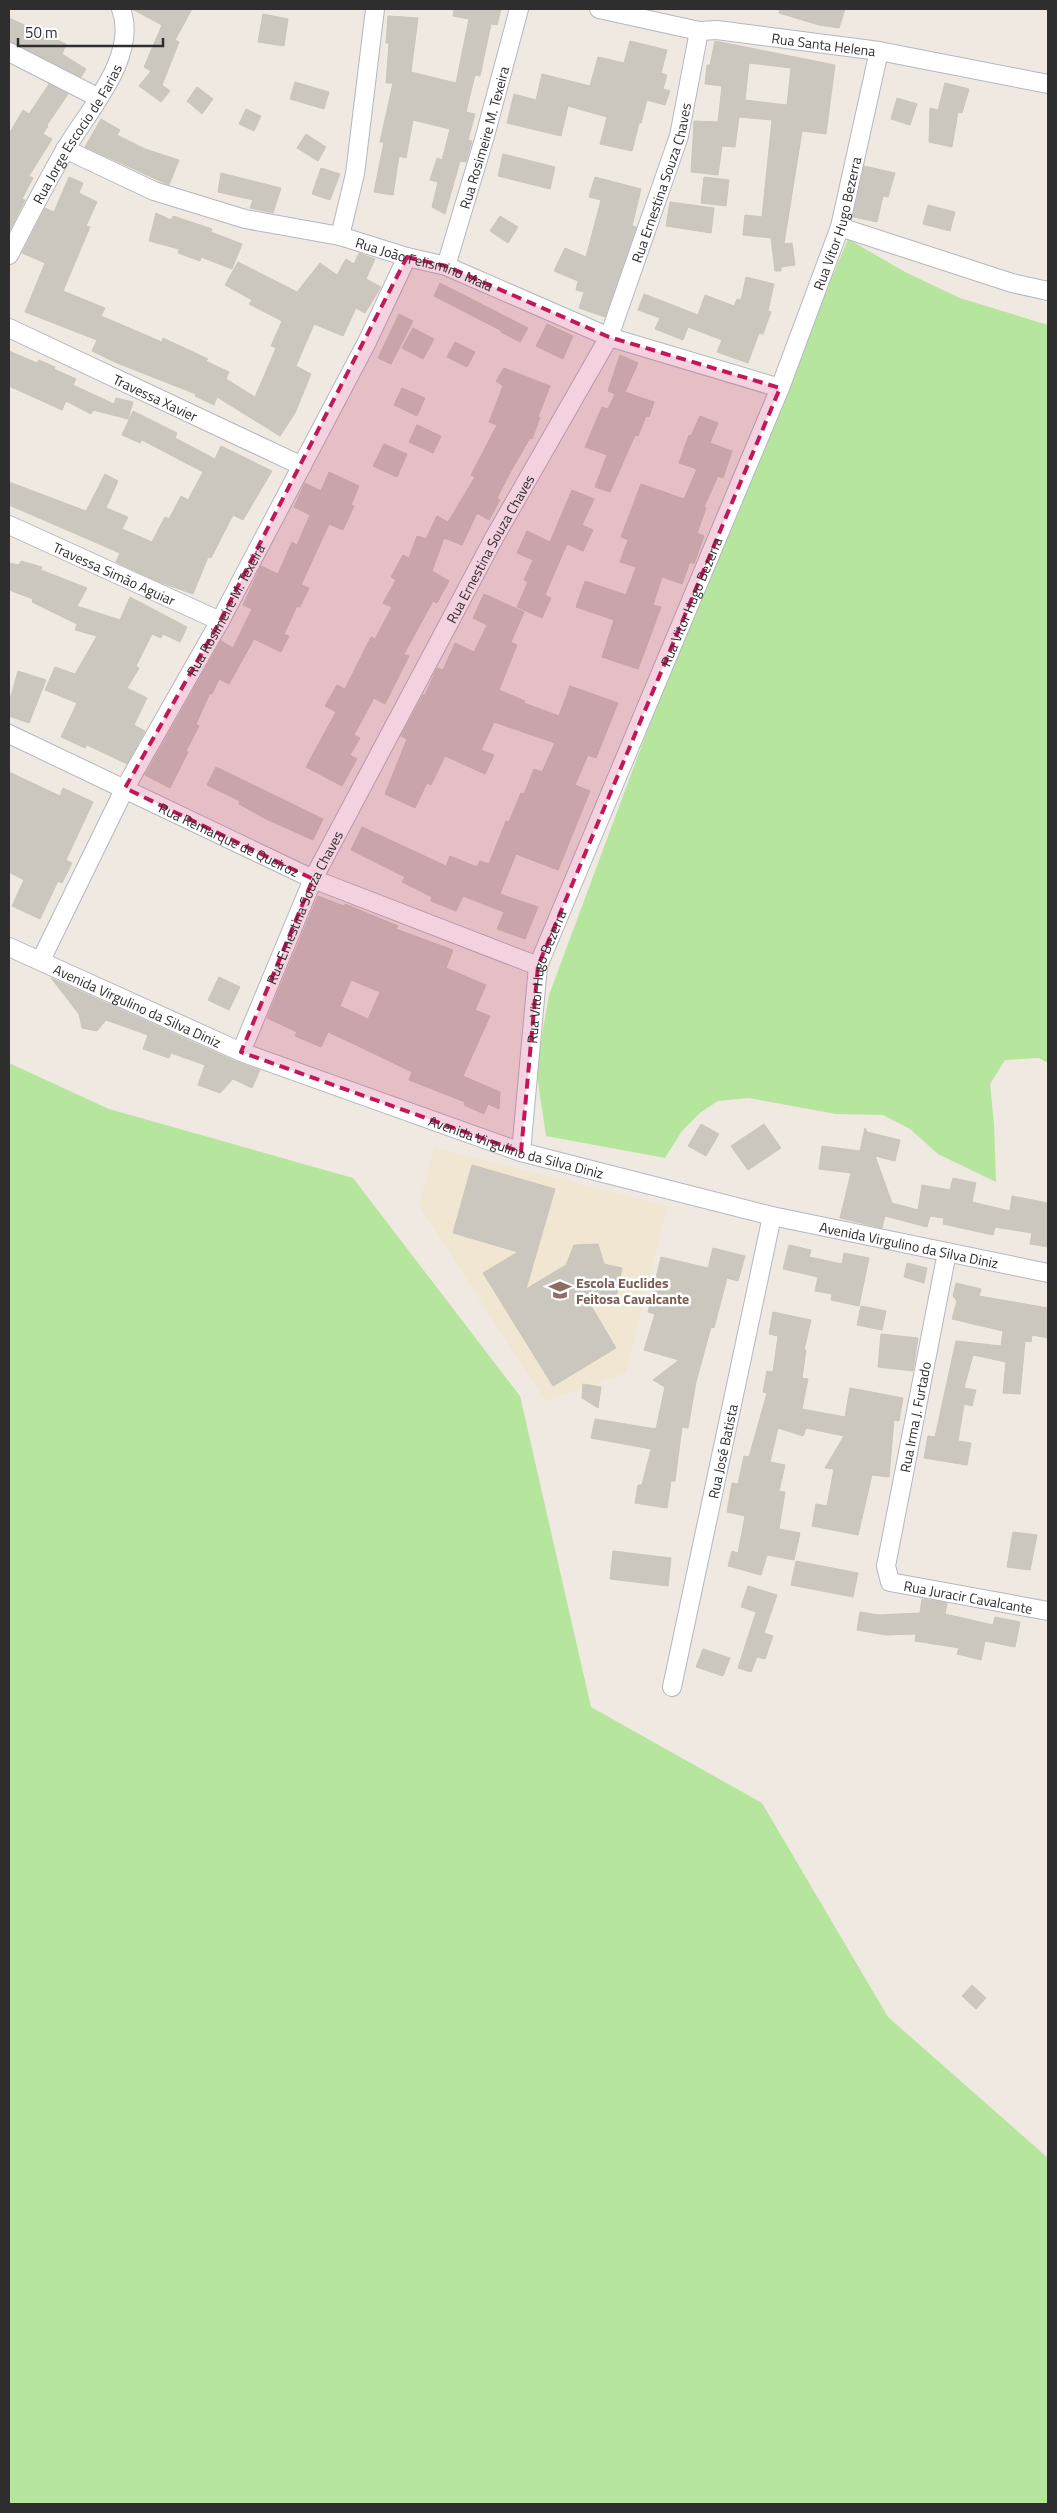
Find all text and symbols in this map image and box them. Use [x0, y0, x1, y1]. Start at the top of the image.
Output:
scale bar [18, 15, 162, 47]
text: 50 m [25, 21, 58, 44]
street label: Rua Santa Helena [770, 27, 877, 61]
street label: Rua Jorge Escocio de Farias [27, 60, 127, 207]
street label: Rua Rosimeire M. Texeira [453, 64, 514, 211]
street label: Rua Ernestina Souza Chaves [625, 101, 696, 265]
street label: Rua Vitor Hugo Bezerra [807, 155, 866, 293]
street label: Rua João Felismino Maia [353, 231, 497, 296]
street label: Travessa Xavier [110, 368, 201, 426]
street label: Rua Ernestina Souza Chaves [440, 470, 539, 627]
street label: Rua Vitor Hugo Bezerra [654, 534, 727, 669]
street label: Travessa Simão Aguiar [50, 536, 179, 610]
street label: Rua Rosimeire M. Texeira [181, 540, 269, 680]
street label: Rua Remarque de Queiroz [156, 797, 303, 881]
street label: Rua Ernestina Souza Chaves [260, 826, 348, 987]
street label: Rua Vitor Hugo Bezerra [520, 906, 571, 1044]
street label: Avenida Virgulino da Silva Diniz [50, 958, 225, 1052]
street label: Avenida Virgulino da Silva Diniz [426, 1109, 606, 1183]
street label: Avenida Virgulino da Silva Diniz [818, 1216, 1000, 1273]
place label: Escola Euclides Feitosa Cavalcante [576, 1272, 689, 1309]
school or university icon: Escola Euclides Feitosa Cavalcante [547, 1277, 573, 1303]
street label: Rua Irma J. Furtado [894, 1360, 936, 1474]
street label: Rua José Batista [702, 1402, 742, 1501]
street label: Rua Juracir Cavalcante [902, 1574, 1035, 1619]

